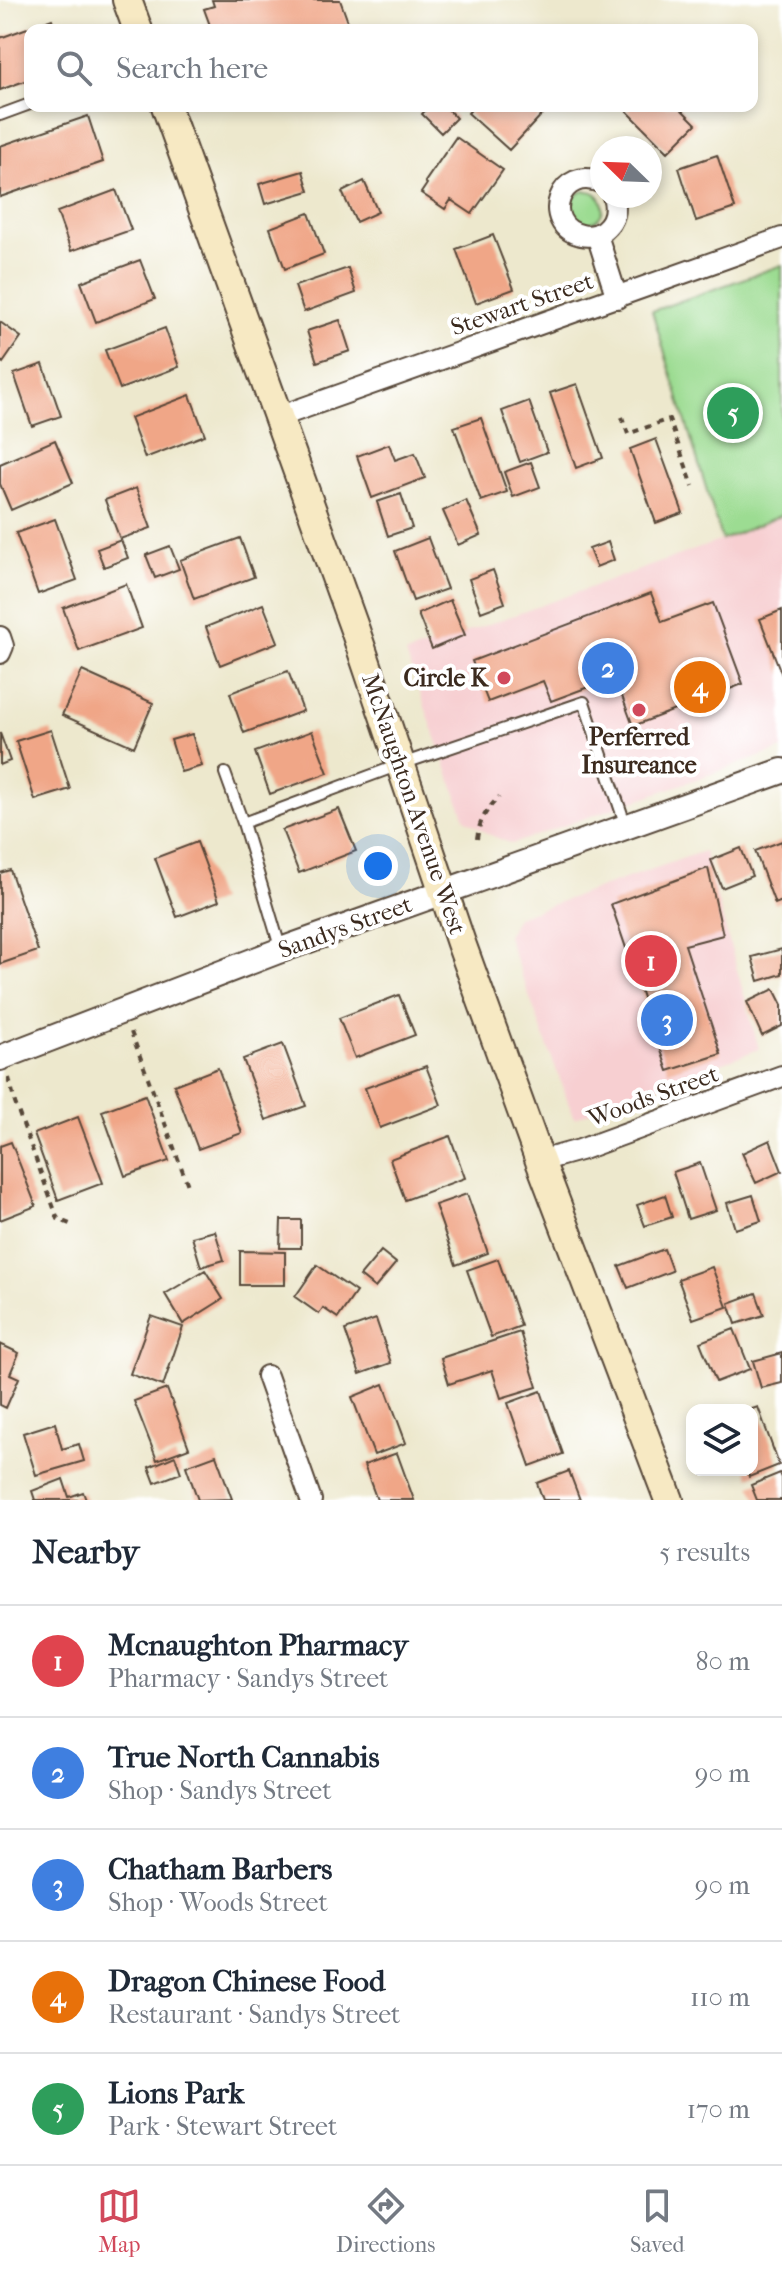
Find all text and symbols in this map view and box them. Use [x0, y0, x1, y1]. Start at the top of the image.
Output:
search box [24, 24, 758, 112]
icon: search [52, 46, 96, 90]
text: Search here [116, 51, 268, 86]
north arrow [590, 136, 662, 208]
street label: Stewart Street [447, 266, 597, 341]
pin: 5 [707, 383, 759, 443]
pin: 2 [582, 638, 634, 698]
pin: 4 [674, 657, 726, 717]
place label: Circle K [403, 664, 490, 692]
marker: Circle K [495, 669, 513, 687]
street label: McNaughton Avenue West [356, 670, 472, 939]
marker: Perferred Insureance [630, 701, 648, 719]
place label: Perferred Insureance [581, 723, 697, 779]
your location [358, 846, 398, 886]
street label: Sandys Street [274, 890, 416, 964]
pin: 1 [625, 931, 677, 991]
pin: 3 [641, 990, 693, 1050]
street label: Woods Street [583, 1059, 722, 1133]
map controls [686, 1404, 758, 1476]
button: layers [686, 1404, 758, 1476]
text: Nearby [32, 1532, 139, 1572]
text: 5 results [659, 1537, 750, 1568]
text: Mcnaughton Pharmacy [108, 1628, 408, 1663]
text: 1 [53, 1646, 63, 1677]
text: 80 m [695, 1646, 750, 1677]
text: Pharmacy · Sandys Street [108, 1663, 388, 1694]
text: True North Cannabis [108, 1740, 380, 1775]
text: 2 [51, 1758, 65, 1789]
text: 90 m [695, 1758, 750, 1789]
text: Shop · Sandys Street [108, 1775, 331, 1806]
text: Chatham Barbers [108, 1852, 332, 1887]
text: 3 [53, 1870, 63, 1901]
text: 90 m [695, 1870, 750, 1901]
text: Shop · Woods Street [108, 1887, 328, 1918]
text: Dragon Chinese Food [108, 1964, 385, 1999]
text: 4 [50, 1982, 66, 2013]
text: 110 m [690, 1982, 750, 2013]
text: Restaurant · Sandys Street [108, 1999, 400, 2030]
text: Lions Park [108, 2076, 244, 2111]
text: 5 [52, 2094, 64, 2125]
text: 170 m [687, 2094, 750, 2125]
text: Park · Stewart Street [108, 2111, 337, 2142]
tab: Map [97, 2184, 141, 2258]
tab: Directions [336, 2184, 435, 2258]
tab: Saved [630, 2184, 685, 2258]

